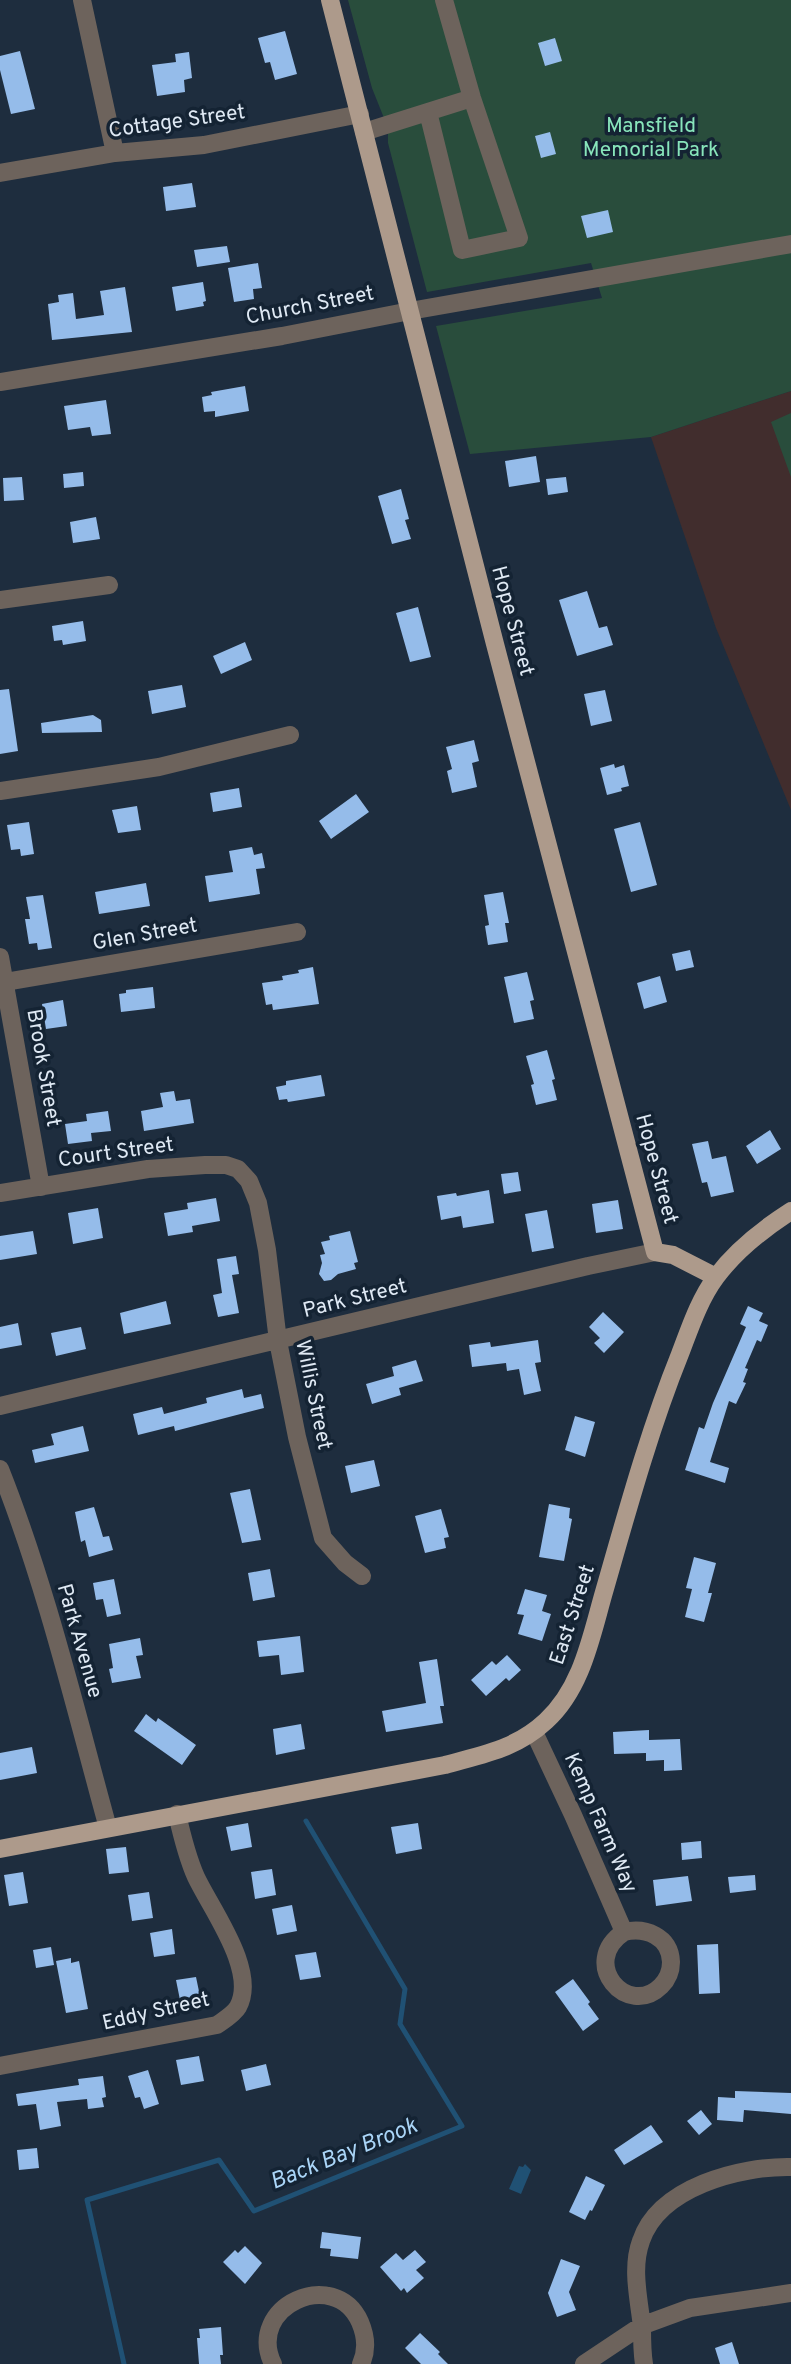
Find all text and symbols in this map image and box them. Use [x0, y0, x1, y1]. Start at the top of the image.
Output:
street label: Cottage Street [107, 99, 247, 145]
park label: Mansfield Memorial Park [583, 113, 719, 164]
street label: Church Street [244, 280, 376, 332]
street label: Hope Street [484, 563, 540, 679]
street label: Glen Street [90, 912, 200, 958]
street label: Brook Street [19, 1007, 67, 1129]
street label: Hope Street [628, 1111, 684, 1227]
street label: Court Street [56, 1132, 176, 1174]
street label: Park Street [300, 1273, 410, 1325]
street label: Willis Street [288, 1337, 338, 1453]
street label: East Street [544, 1561, 602, 1669]
street label: Park Avenue [50, 1581, 108, 1701]
street label: Kemp Farm Way [557, 1749, 643, 1897]
street label: Eddy Street [100, 1987, 212, 2037]
water label: Back Bay Brook [266, 2112, 422, 2198]

